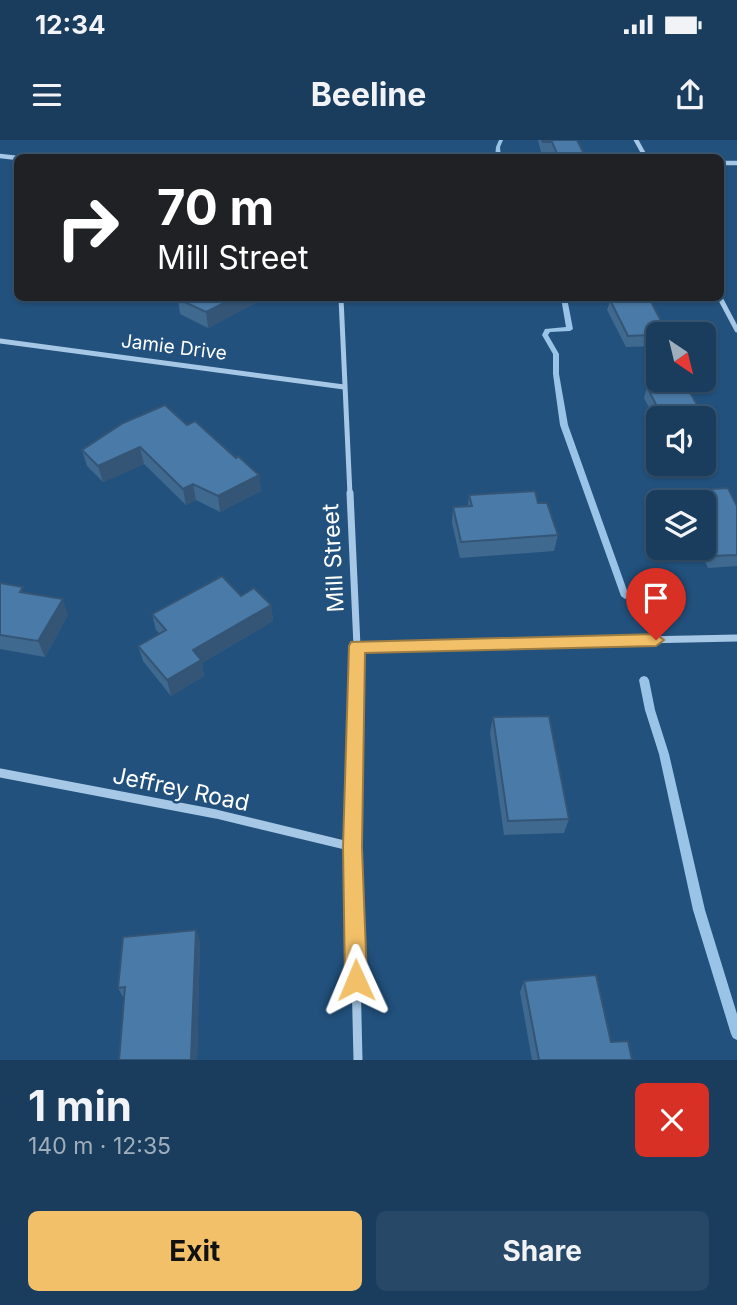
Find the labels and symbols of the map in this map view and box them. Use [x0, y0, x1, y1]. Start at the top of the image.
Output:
north arrow [646, 322, 716, 392]
street label: Jamie Drive [120, 329, 228, 365]
street label: Mill Street [316, 502, 350, 613]
pin [626, 568, 686, 640]
street label: Jeffrey Road [110, 761, 252, 817]
position arrow [319, 943, 393, 1017]

